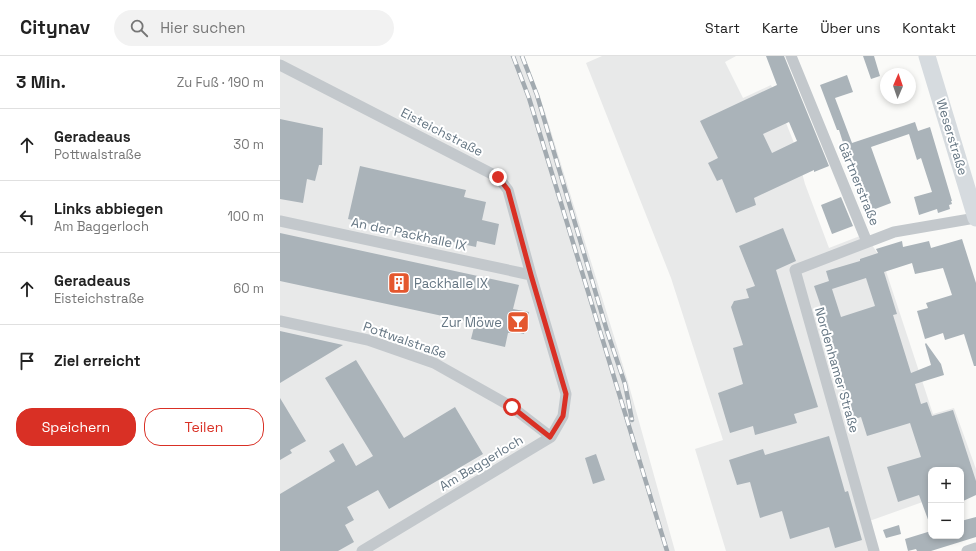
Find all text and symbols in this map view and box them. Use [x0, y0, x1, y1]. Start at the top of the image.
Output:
search box [114, 10, 394, 46]
text: Citynav [20, 15, 90, 40]
icon: search [128, 17, 150, 39]
text: Hier suchen [160, 18, 245, 37]
text: Start [705, 19, 740, 37]
text: Karte [762, 19, 798, 37]
text: Über uns [820, 19, 880, 37]
text: Kontakt [902, 19, 956, 37]
north arrow [880, 68, 916, 104]
text: 3 Min. [16, 71, 66, 93]
text: Zu Fuß · 190 m [177, 74, 264, 91]
street label: Weserstraße [932, 97, 972, 177]
street label: Eisteichstraße [398, 104, 486, 160]
text: Geradeaus [54, 127, 131, 146]
icon: ahead [16, 134, 38, 156]
text: 30 m [233, 136, 264, 153]
street label: Gärtnerstraße [835, 140, 883, 228]
text: Pottwalstraße [54, 146, 141, 163]
route end [489, 168, 507, 186]
text: Links abbiegen [54, 199, 163, 218]
icon: left [16, 206, 38, 228]
text: 100 m [227, 208, 264, 225]
street label: An der Packhalle IX [350, 213, 468, 255]
text: Am Baggerloch [54, 218, 149, 235]
building icon: Packhalle IX [386, 270, 412, 296]
text: Geradeaus [54, 271, 131, 290]
place label: Packhalle IX [414, 275, 488, 292]
icon: ahead [16, 278, 38, 300]
text: 60 m [233, 280, 264, 297]
text: Eisteichstraße [54, 290, 144, 307]
street label: Nordenhamer Straße [811, 305, 863, 435]
bar icon: Zur Möwe [505, 309, 531, 335]
place label: Zur Möwe [441, 314, 502, 331]
street label: Pottwalstraße [361, 318, 449, 362]
icon: arrive [16, 350, 38, 372]
text: Ziel erreicht [54, 351, 141, 370]
route start [503, 398, 521, 416]
button: Speichern [16, 408, 136, 446]
button: Teilen [144, 408, 264, 446]
street label: Am Baggerloch [436, 431, 526, 495]
map controls [928, 467, 964, 539]
button: + [928, 467, 964, 503]
button: − [928, 503, 964, 539]

